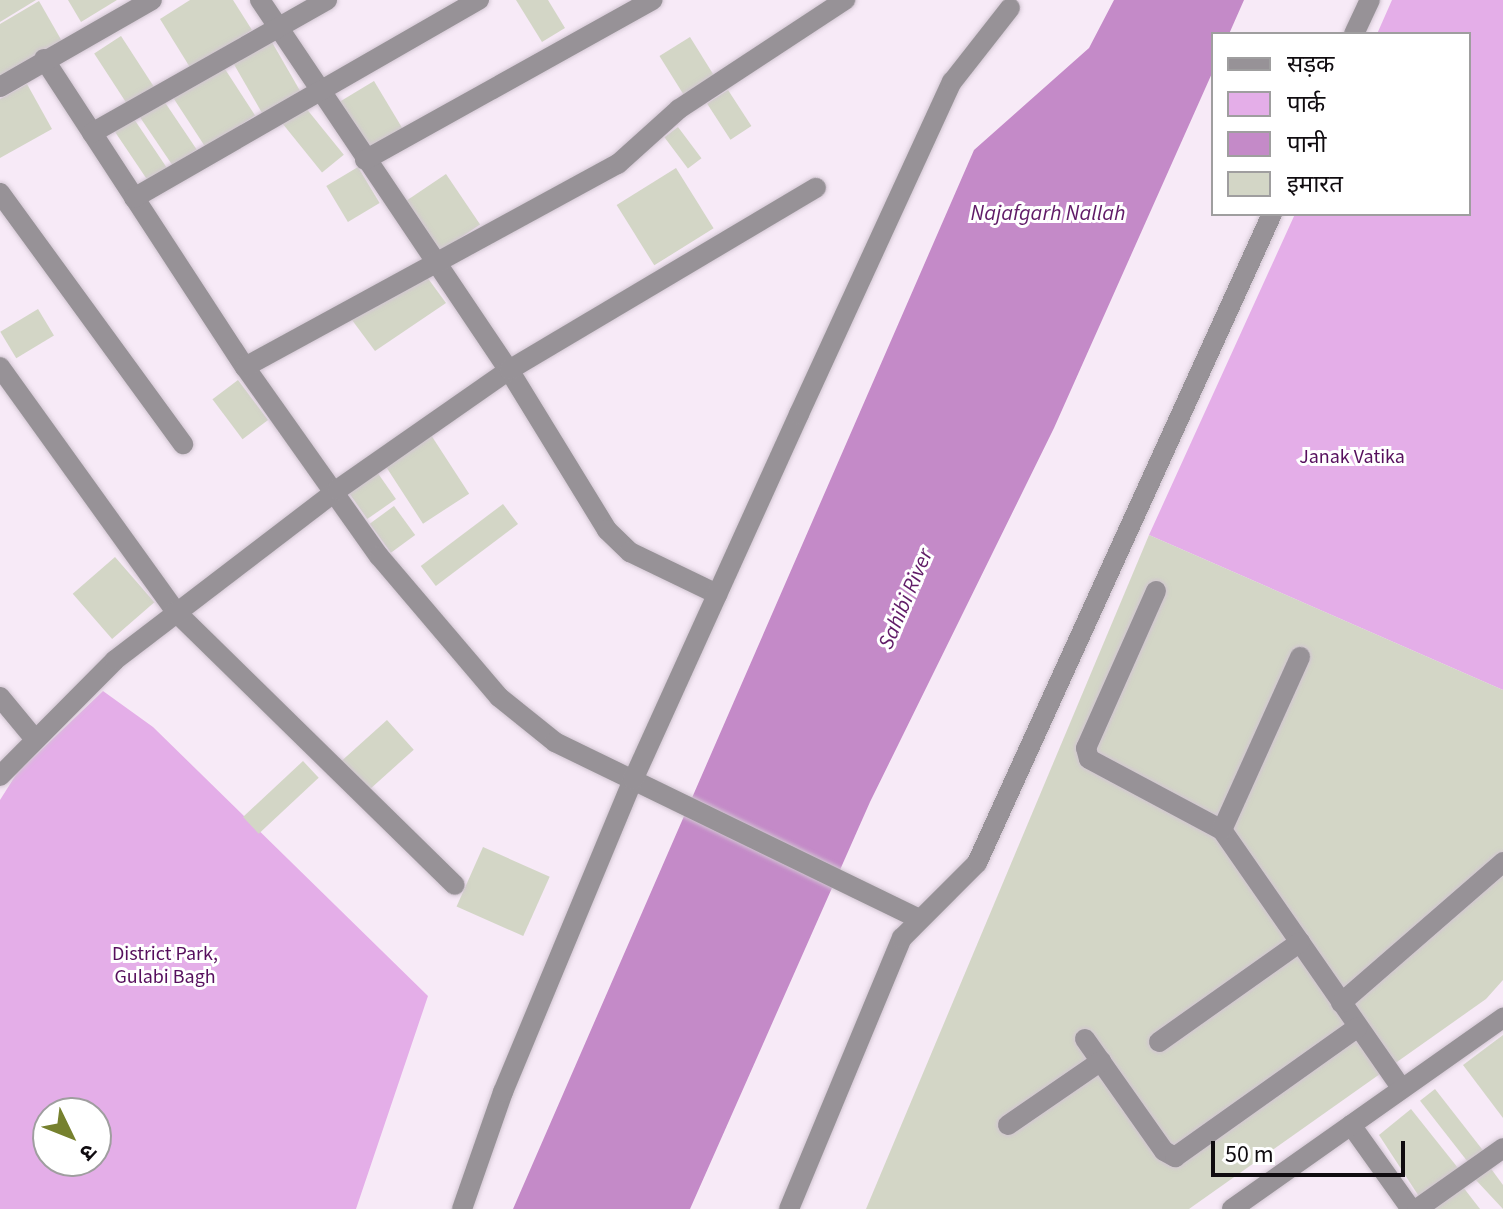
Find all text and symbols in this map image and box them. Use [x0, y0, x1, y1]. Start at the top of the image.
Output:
legend [1211, 32, 1471, 216]
text: सड़क [1287, 47, 1335, 82]
text: पार्क [1287, 87, 1325, 122]
text: पानी [1287, 127, 1326, 162]
text: इमारत [1287, 167, 1343, 202]
water label: Najafgarh Nallah [971, 201, 1125, 227]
park label: Janak Vatika [1299, 445, 1405, 469]
water label: Sahibi River [873, 545, 939, 653]
park label: District Park, Gulabi Bagh [112, 942, 218, 989]
north arrow [32, 1097, 112, 1177]
scale bar [1215, 1125, 1409, 1175]
text: उ [72, 1136, 104, 1168]
text: 50 m [1225, 1137, 1274, 1172]

